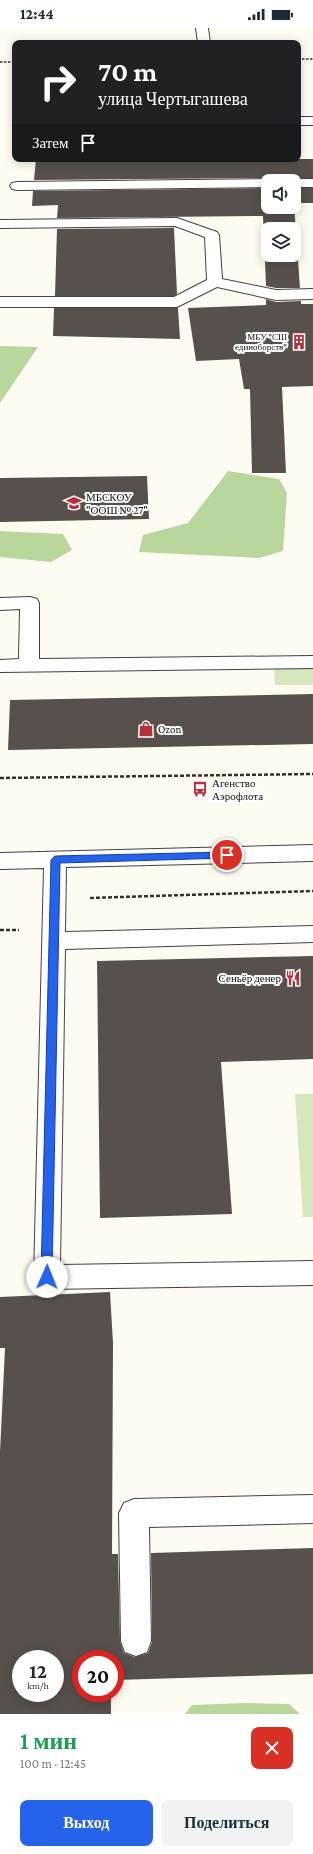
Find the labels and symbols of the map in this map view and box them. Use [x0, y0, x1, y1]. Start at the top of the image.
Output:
place label: МБУ "СШ единоборств" [235, 332, 287, 352]
building icon: МБУ "СШ единоборств" [290, 333, 308, 351]
place label: МБСКОУ "ООШ № 27" [86, 491, 148, 516]
school or university icon: МБСКОУ "ООШ № 27" [65, 494, 83, 512]
shop icon: Ozon [137, 720, 155, 738]
place label: Ozon [158, 723, 181, 735]
place label: Агенство Аэрофлота [212, 777, 263, 802]
bus stop icon: Агенство Аэрофлота [191, 780, 209, 798]
pin [210, 838, 244, 872]
restaurant icon: Сеньёр денер [284, 969, 302, 987]
place label: Сеньёр денер [219, 972, 281, 984]
position arrow [26, 1256, 68, 1298]
speed limit sign: 20 [72, 1650, 124, 1702]

